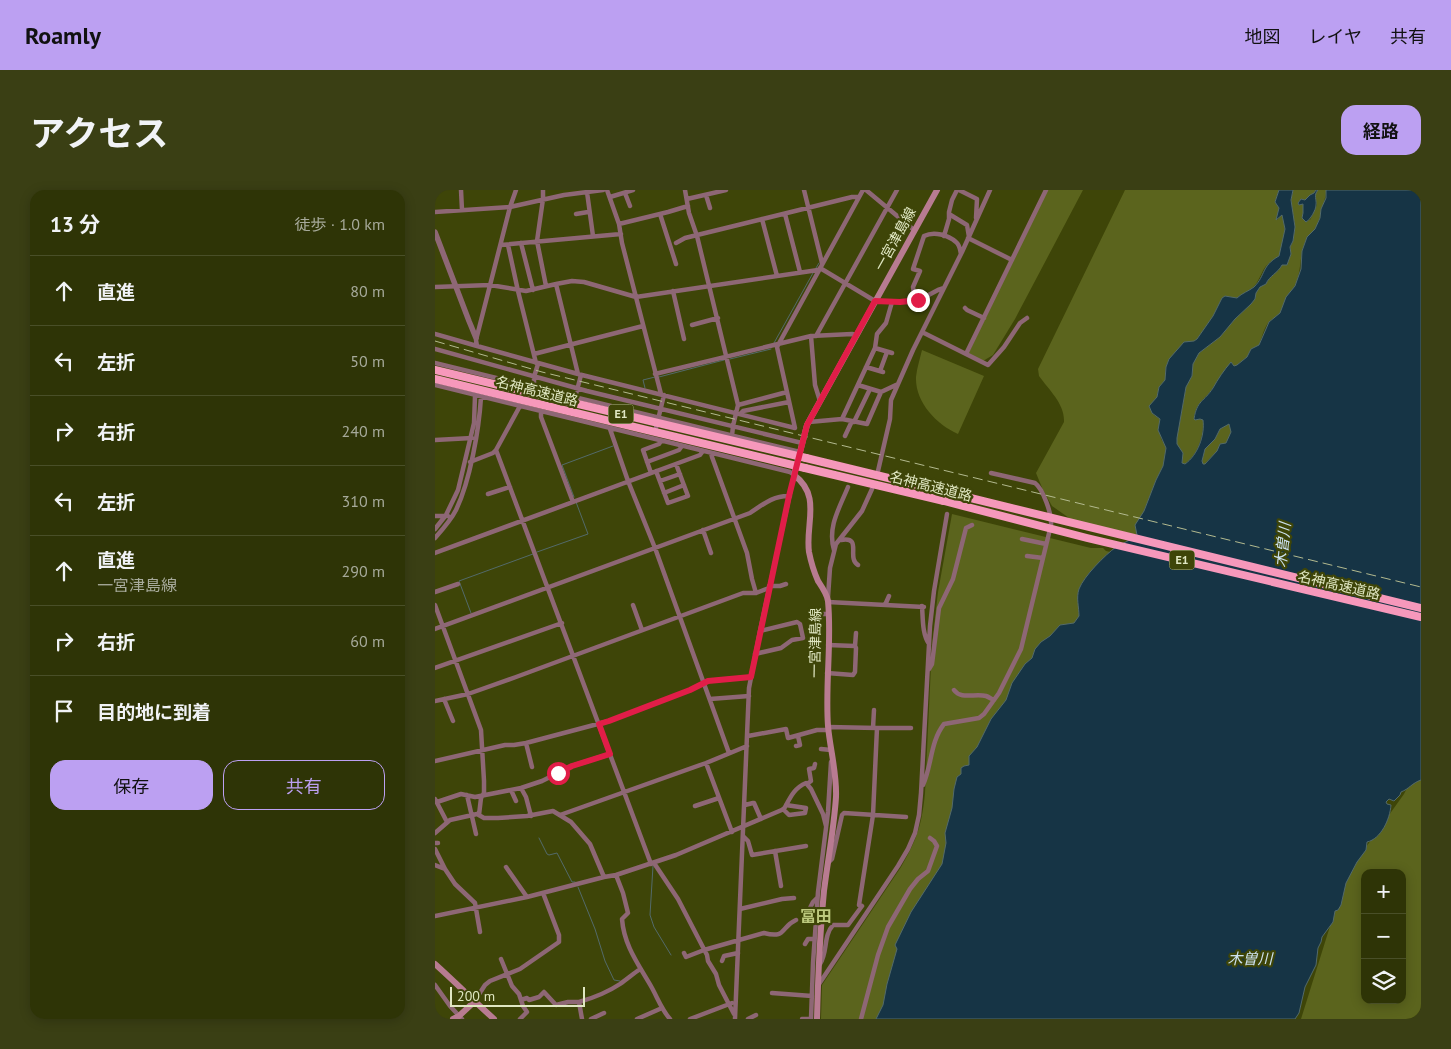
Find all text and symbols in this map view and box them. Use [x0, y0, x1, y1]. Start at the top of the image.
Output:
text: Roamly [25, 20, 101, 51]
text: 地図 [1245, 25, 1281, 48]
text: レイヤ [1309, 25, 1362, 48]
text: 共有 [1390, 25, 1426, 48]
button: 経路 [1341, 105, 1421, 155]
text: アクセス [30, 110, 168, 156]
street label: 一宮津島線 [870, 204, 920, 274]
text: 13 分 [50, 211, 100, 238]
text: 徒歩 · 1.0 km [294, 214, 385, 234]
icon: ahead [50, 277, 78, 305]
text: 直進 [97, 280, 135, 304]
text: 80 m [350, 281, 385, 301]
route end [907, 289, 930, 312]
icon: left [50, 347, 78, 375]
text: 左折 [97, 350, 135, 374]
text: 50 m [350, 351, 385, 371]
street label: 名神高速道路 [494, 372, 580, 410]
road number: E1 [609, 404, 633, 423]
icon: right [50, 417, 78, 445]
text: 右折 [97, 420, 135, 444]
text: 240 m [342, 421, 385, 441]
street label: 名神高速道路 [888, 467, 974, 505]
icon: left [50, 487, 78, 515]
text: 左折 [97, 490, 135, 514]
text: 310 m [342, 491, 385, 511]
water label: 木曽川 [1271, 520, 1295, 568]
text: 直進 [97, 548, 135, 572]
road number: E1 [1169, 550, 1195, 570]
icon: ahead [50, 557, 78, 585]
text: 290 m [342, 561, 385, 581]
street label: 名神高速道路 [1296, 567, 1382, 603]
text: 一宮津島線 [97, 575, 177, 595]
street label: 一宮津島線 [805, 608, 825, 678]
icon: right [50, 627, 78, 655]
text: 右折 [97, 630, 135, 654]
text: 60 m [350, 631, 385, 651]
icon: arrive [50, 697, 78, 725]
text: 目的地に到着 [97, 700, 211, 724]
button: 保存 [50, 760, 213, 810]
button: 共有 [223, 760, 385, 810]
route start [547, 762, 570, 785]
map controls [1361, 869, 1406, 1004]
button: + [1361, 869, 1406, 914]
district label: 冨田 [800, 906, 832, 926]
button: − [1361, 914, 1406, 959]
water label: 木曽川 [1227, 949, 1274, 968]
button: layers [1361, 959, 1406, 1004]
scale bar [450, 984, 585, 1007]
text: 200 m [457, 987, 495, 1005]

